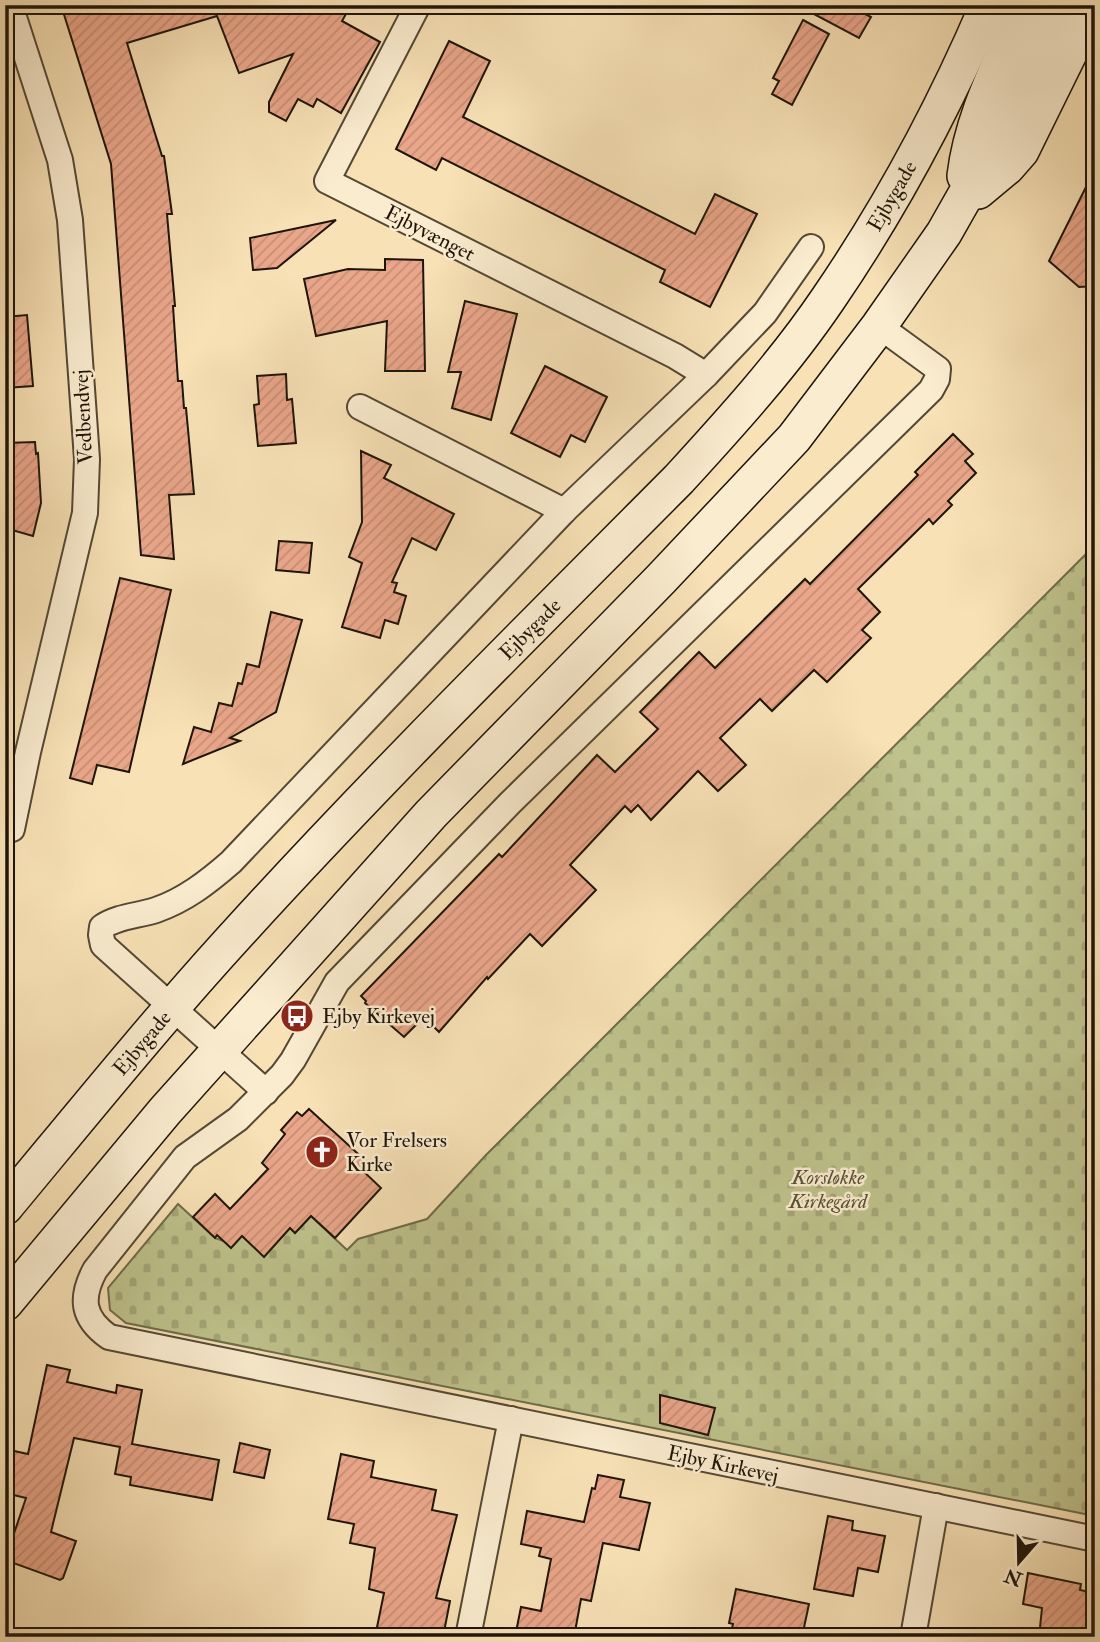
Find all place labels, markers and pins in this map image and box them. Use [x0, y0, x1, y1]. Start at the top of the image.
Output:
bus stop icon: Ejby Kirkevej [278, 997, 316, 1035]
place label: Ejby Kirkevej [322, 1003, 435, 1030]
place label: Vor Frelsers Kirke [346, 1127, 447, 1178]
church icon: Vor Frelsers Kirke [303, 1133, 341, 1171]

